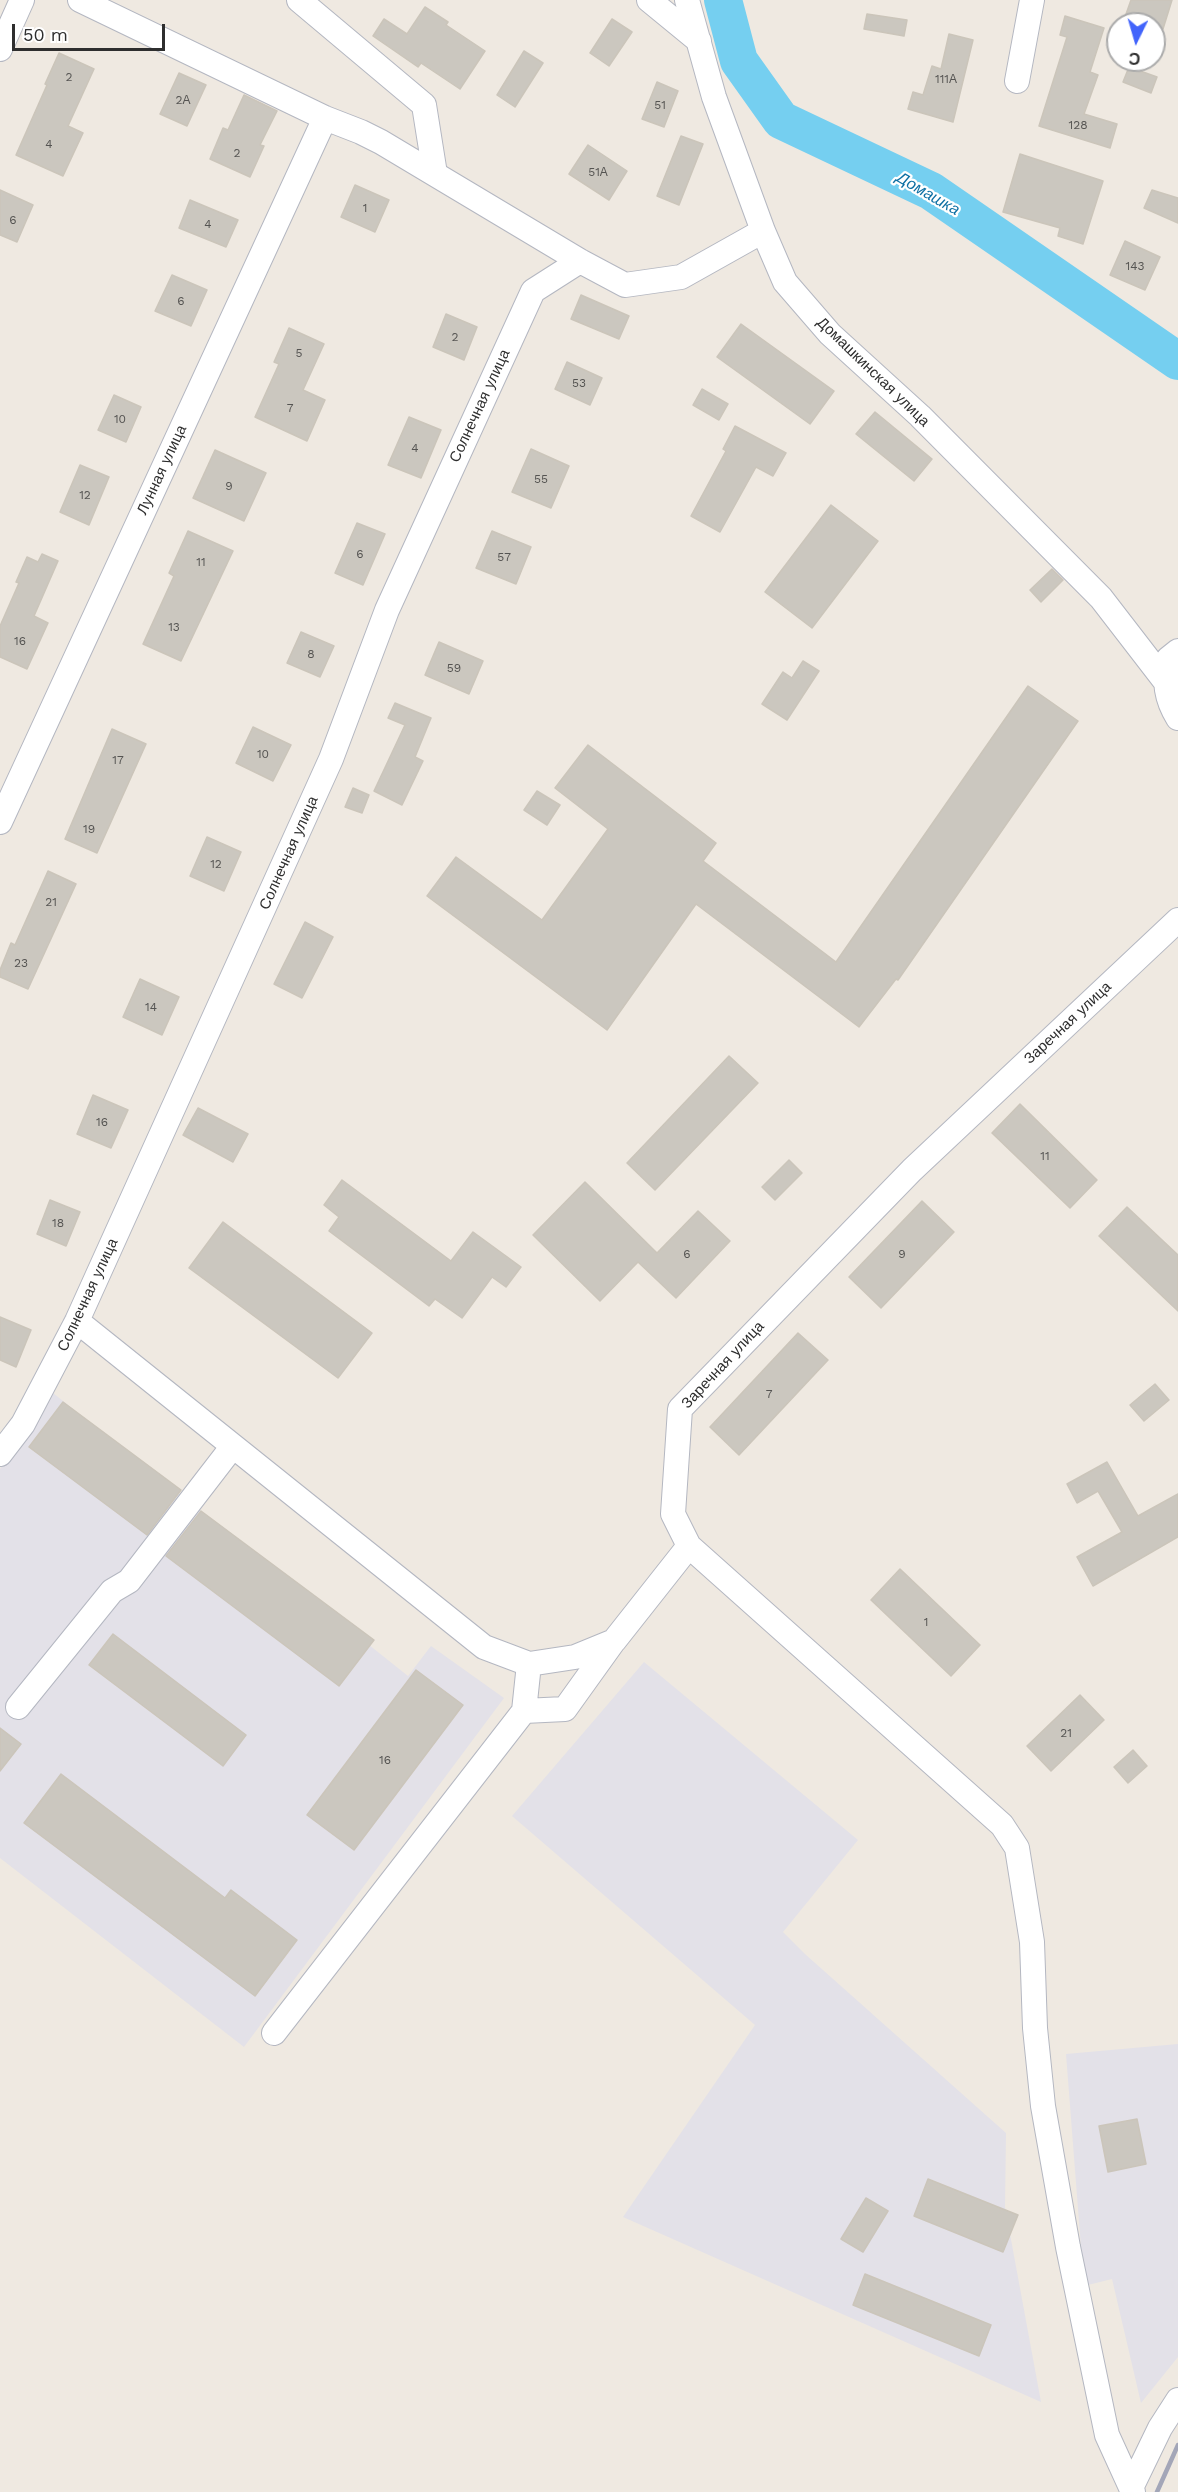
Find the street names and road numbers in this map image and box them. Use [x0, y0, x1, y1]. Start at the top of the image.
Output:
street label: Домашкинская улица [813, 313, 933, 431]
street label: Солнечная улица [446, 347, 514, 465]
street label: Лунная улица [133, 422, 191, 518]
street label: Солнечная улица [256, 793, 322, 913]
street label: Заречная улица [1021, 978, 1115, 1068]
street label: Солнечная улица [54, 1236, 122, 1354]
street label: Заречная улица [678, 1318, 768, 1412]

